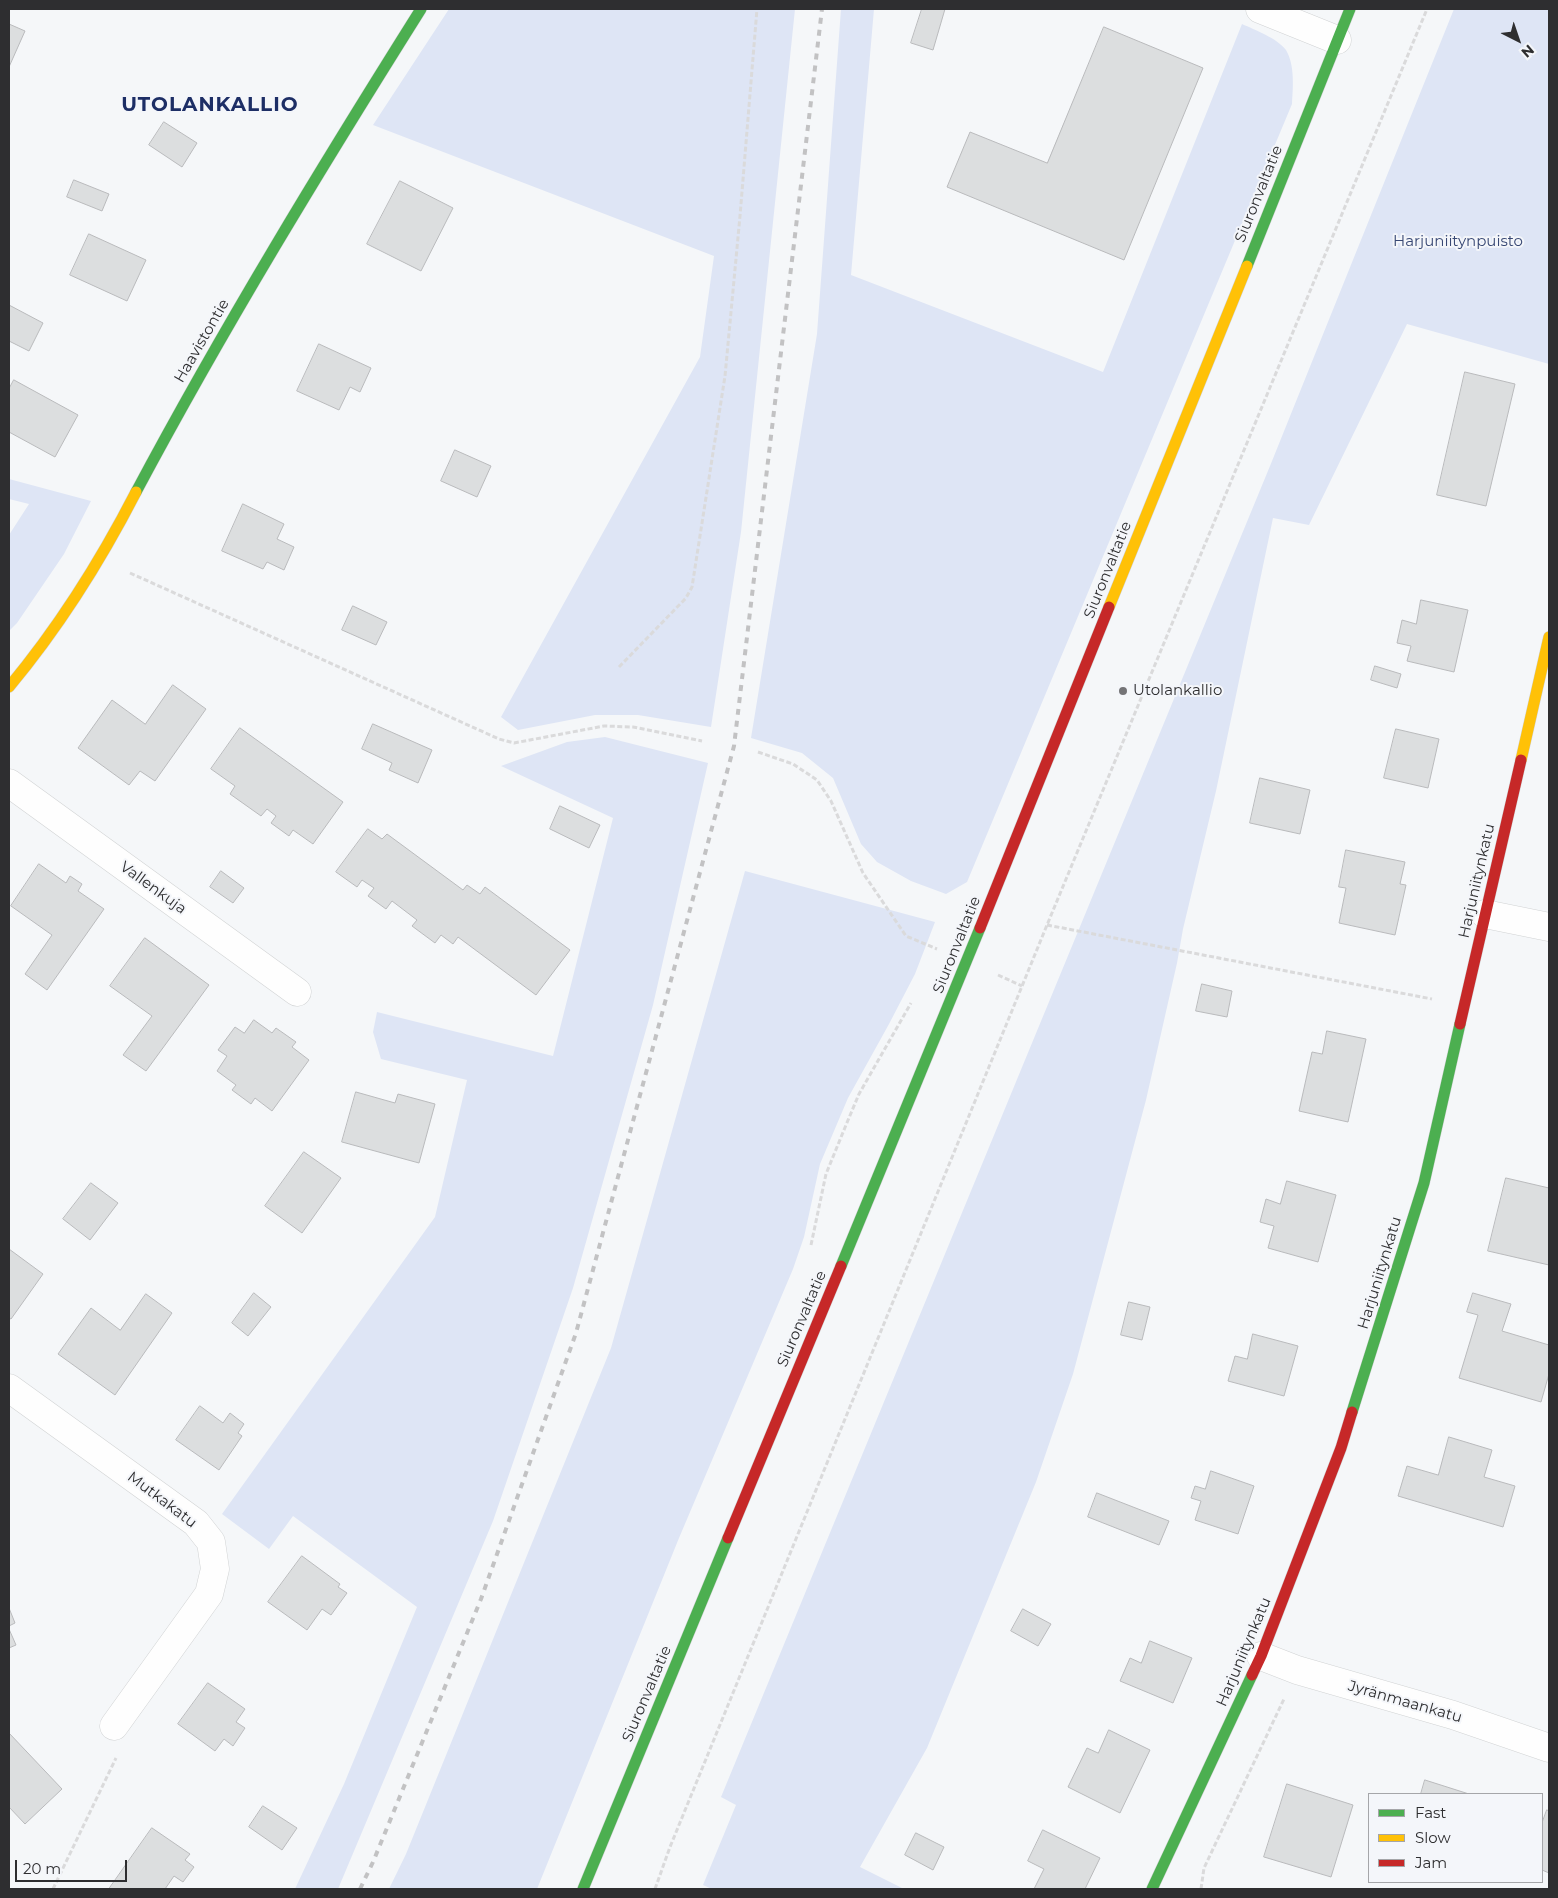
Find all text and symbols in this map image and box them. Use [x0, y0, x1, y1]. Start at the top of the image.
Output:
north arrow [1493, 15, 1543, 65]
text: N [1518, 41, 1538, 62]
district label: UTOLANKALLIO [120, 93, 300, 117]
street label: Siuronvaltatie [1231, 143, 1287, 245]
park label: Harjuniitynpuisto [1393, 233, 1523, 251]
street label: Haavistontie [171, 296, 233, 386]
street label: Siuronvaltatie [1080, 519, 1136, 621]
place label: Utolankallio [1133, 682, 1222, 700]
marker: Utolankallio [1117, 685, 1129, 697]
street label: Harjuniitynkatu [1455, 822, 1499, 940]
street label: Vallenkuja [116, 858, 190, 918]
street label: Siuronvaltatie [929, 894, 985, 996]
street label: Harjuniitynkatu [1354, 1214, 1406, 1332]
street label: Siuronvaltatie [774, 1268, 830, 1370]
street label: Mutkakatu [124, 1468, 200, 1532]
street label: Harjuniitynkatu [1213, 1595, 1275, 1709]
street label: Siuronvaltatie [619, 1643, 675, 1745]
street label: Jyränmaankatu [1346, 1677, 1464, 1727]
legend [1368, 1793, 1543, 1883]
text: Fast [1415, 1803, 1446, 1822]
text: Slow [1415, 1828, 1451, 1847]
scale bar [18, 1850, 130, 1882]
text: Jam [1415, 1853, 1447, 1872]
text: 20 m [23, 1859, 61, 1878]

